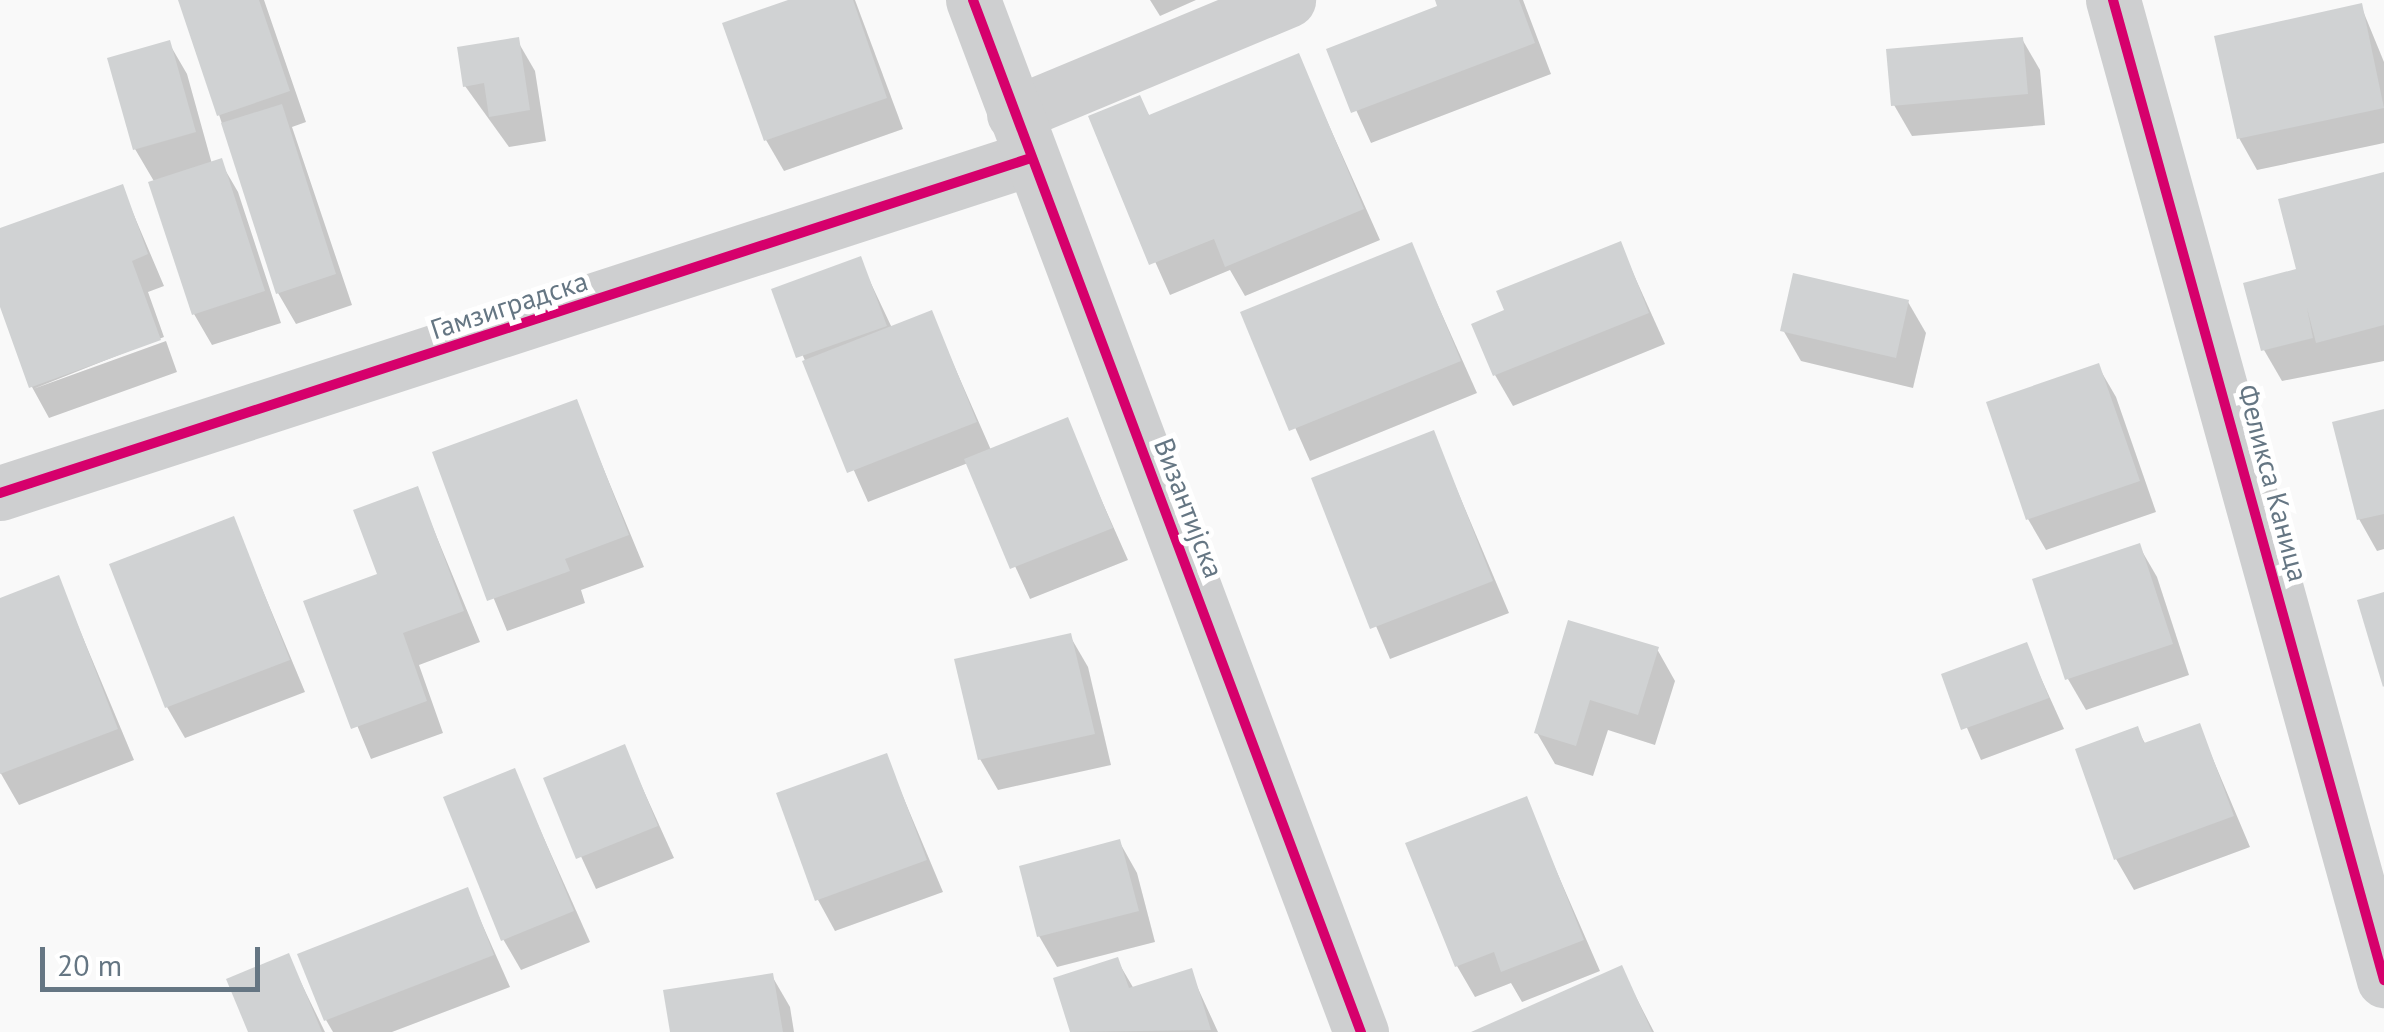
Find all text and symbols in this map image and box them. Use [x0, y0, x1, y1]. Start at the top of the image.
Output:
street label: Гамзиградска [426, 264, 592, 346]
street label: Феликса Каница [2231, 381, 2315, 585]
street label: Византијска [1147, 433, 1231, 583]
scale bar [45, 927, 265, 989]
text: 20 m [57, 945, 122, 984]

